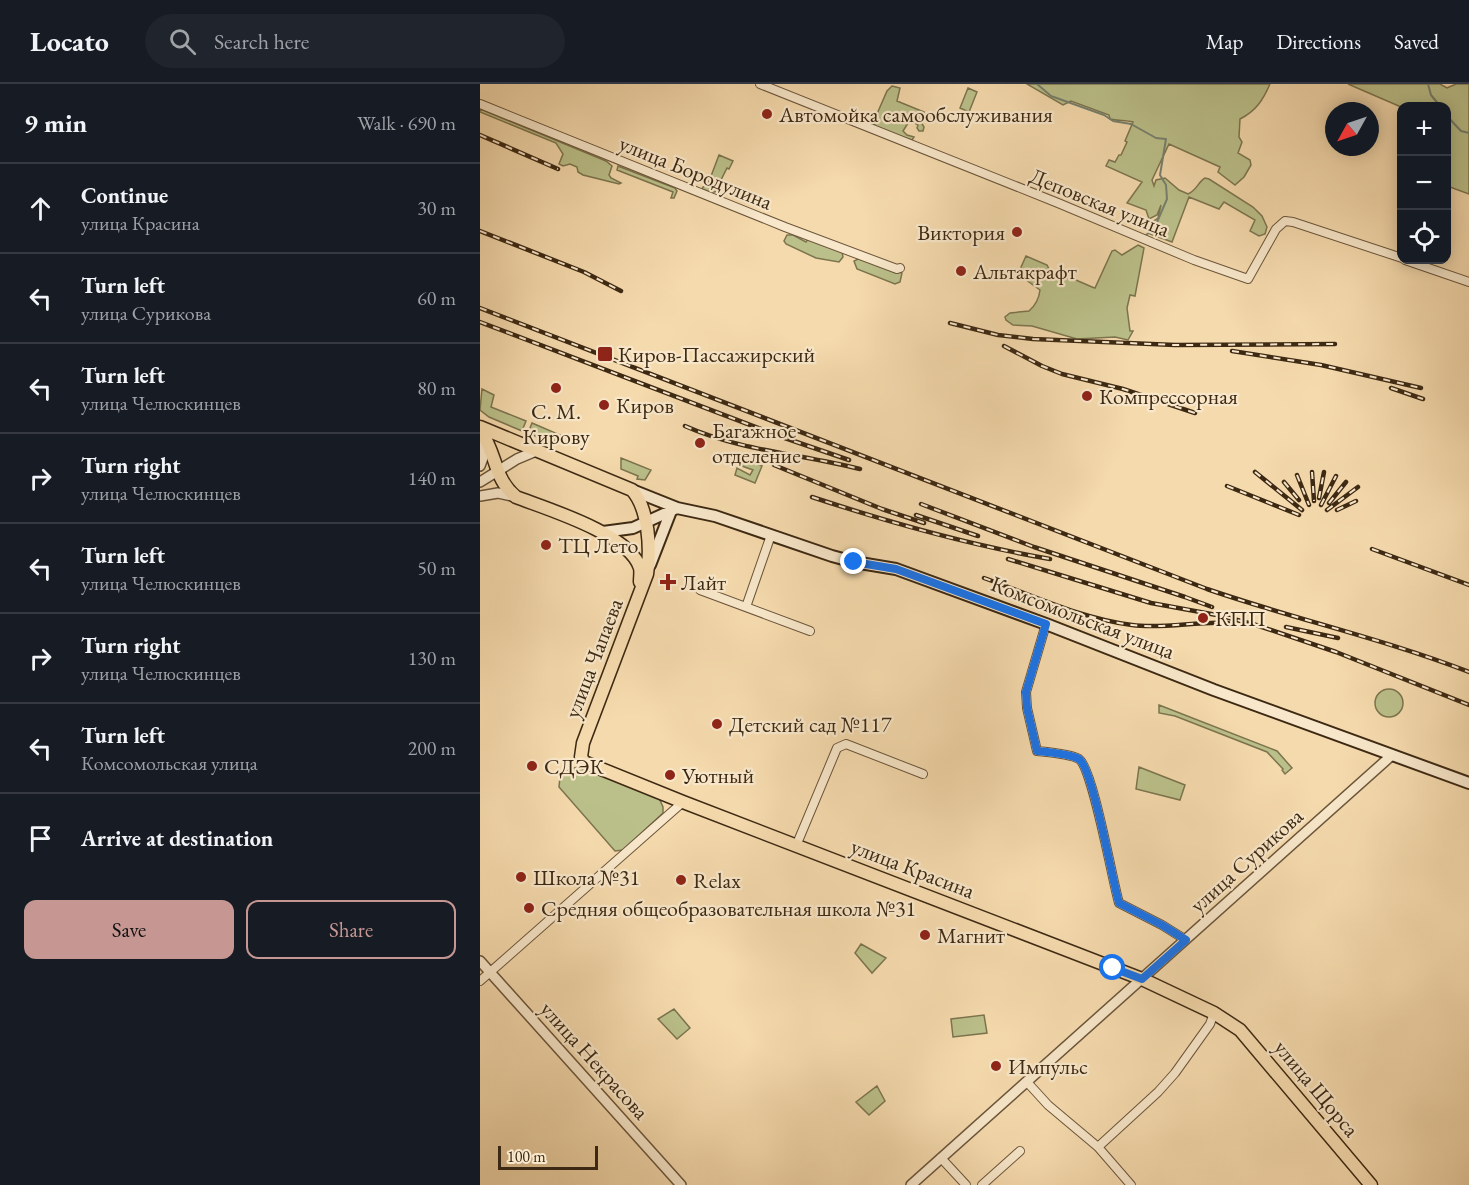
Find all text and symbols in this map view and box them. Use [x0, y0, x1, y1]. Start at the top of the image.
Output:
search box [145, 14, 565, 68]
text: Locato [30, 23, 109, 59]
icon: search [166, 25, 199, 58]
text: Search here [214, 27, 309, 56]
text: Map [1206, 28, 1243, 55]
text: Directions [1276, 28, 1361, 55]
text: Saved [1394, 28, 1439, 55]
place label: Автомойка самообслуживания [778, 100, 1053, 129]
north arrow [1325, 102, 1379, 156]
map controls [1397, 102, 1451, 264]
button: + [1397, 102, 1451, 156]
text: 9 min [24, 106, 87, 140]
marker: Автомойка самообслуживания [760, 107, 774, 121]
text: Walk · 690 m [357, 110, 456, 136]
street label: улица Бородулина [615, 129, 777, 216]
button: − [1397, 156, 1451, 210]
street label: Деповская улица [1026, 161, 1174, 244]
text: Continue [81, 181, 168, 210]
icon: ahead [24, 192, 57, 225]
text: 30 m [417, 195, 456, 221]
text: улица Красина [81, 210, 200, 236]
button: locate [1397, 210, 1451, 264]
place label: Виктория [917, 218, 1005, 247]
marker: Виктория [1010, 225, 1024, 239]
place label: Альтакрафт [972, 257, 1077, 286]
marker: Альтакрафт [954, 264, 968, 278]
text: Turn left [81, 271, 165, 300]
icon: left [24, 282, 57, 315]
text: 60 m [417, 285, 456, 311]
text: улица Сурикова [81, 300, 211, 326]
place label: Киров-Пассажирский [618, 340, 816, 369]
marker: Киров-Пассажирский [596, 345, 614, 363]
text: Turn left [81, 361, 165, 390]
icon: left [24, 372, 57, 405]
text: 80 m [417, 375, 456, 401]
marker: С. М. Кирову [549, 381, 563, 395]
place label: Компрессорная [1099, 382, 1238, 411]
marker: Компрессорная [1080, 389, 1094, 403]
text: улица Челюскинцев [81, 390, 241, 416]
place label: Киров [616, 391, 674, 420]
place label: С. М. Кирову [522, 397, 590, 451]
marker: Киров [597, 398, 611, 412]
place label: Багажное отделение [712, 416, 801, 470]
marker: Багажное отделение [693, 436, 707, 450]
text: Turn right [81, 451, 180, 480]
icon: right [24, 462, 57, 495]
text: 140 m [408, 465, 456, 491]
text: улица Челюскинцев [81, 480, 241, 506]
place label: ТЦ Лето [558, 531, 638, 560]
marker: ТЦ Лето [539, 538, 553, 552]
text: Turn left [81, 541, 165, 570]
route end [840, 548, 866, 574]
icon: left [24, 552, 57, 585]
text: 50 m [417, 555, 456, 581]
place label: Лайт [681, 568, 726, 597]
street label: Комсомольская улица [987, 569, 1179, 666]
text: улица Челюскинцев [81, 570, 241, 596]
marker: Лайт [659, 573, 677, 591]
street label: улица Чапаева [557, 594, 630, 722]
place label: КПП [1215, 604, 1266, 633]
marker: КПП [1196, 611, 1210, 625]
text: Turn right [81, 631, 180, 660]
icon: right [24, 642, 57, 675]
text: 130 m [408, 645, 456, 671]
text: улица Челюскинцев [81, 660, 241, 686]
place label: Детский сад №117 [729, 710, 892, 739]
marker: Детский сад №117 [710, 717, 724, 731]
text: Turn left [81, 721, 165, 750]
icon: left [24, 732, 57, 765]
text: 200 m [408, 735, 456, 761]
text: Комсомольская улица [81, 750, 258, 776]
place label: СДЭК [544, 752, 604, 781]
marker: СДЭК [525, 759, 539, 773]
place label: Уютный [681, 761, 754, 790]
marker: Уютный [663, 768, 677, 782]
street label: улица Сурикова [1183, 802, 1309, 919]
icon: arrive [24, 822, 57, 855]
text: Arrive at destination [81, 824, 273, 853]
street label: улица Красина [847, 832, 979, 905]
place label: Школа №31 [533, 863, 640, 892]
place label: Relax [693, 866, 741, 895]
marker: Школа №31 [514, 870, 528, 884]
marker: Relax [674, 873, 688, 887]
place label: Средняя общеобразовательная школа №31 [541, 894, 916, 923]
button: Save [24, 900, 234, 959]
button: Share [246, 900, 456, 959]
marker: Средняя общеобразовательная школа №31 [522, 901, 536, 915]
place label: Магнит [937, 921, 1005, 950]
marker: Магнит [918, 928, 932, 942]
route start [1099, 954, 1125, 980]
street label: улица Некрасова [534, 995, 656, 1126]
street label: улица Щорса [1268, 1034, 1366, 1143]
place label: Импульс [1008, 1052, 1088, 1081]
marker: Импульс [989, 1059, 1003, 1073]
scale bar [498, 1143, 598, 1170]
text: 100 m [507, 1146, 546, 1167]

